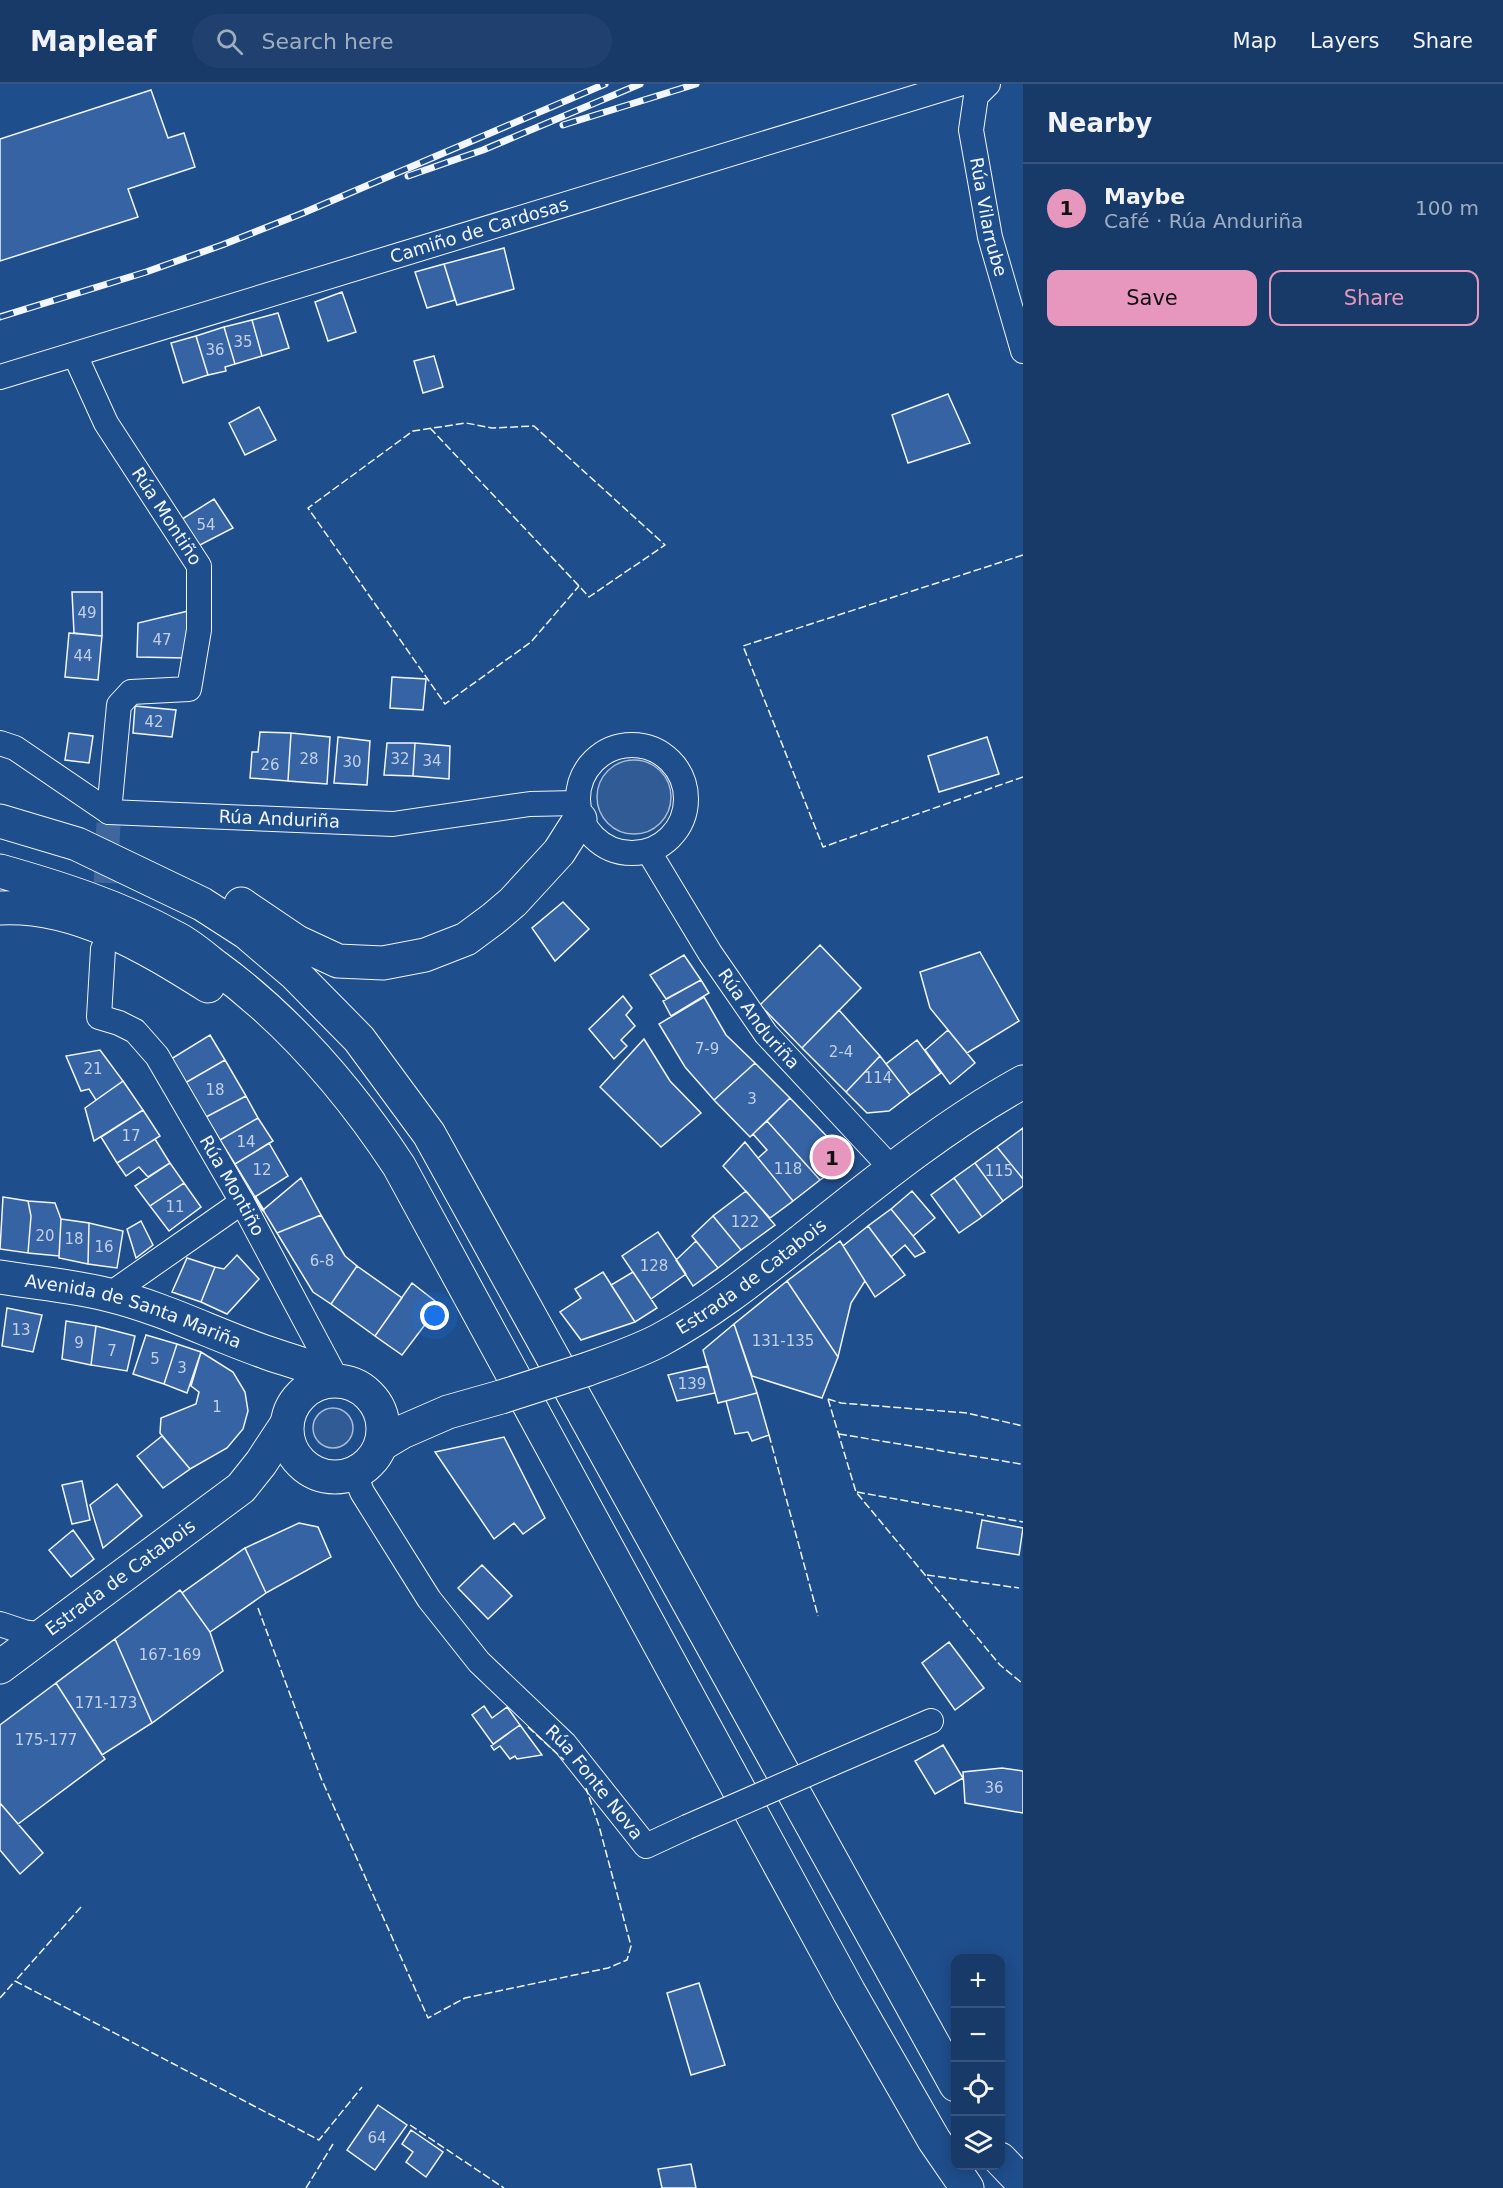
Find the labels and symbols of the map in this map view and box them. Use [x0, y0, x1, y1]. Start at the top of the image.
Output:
street label: Rúa Vilarrube [966, 156, 1012, 279]
street label: Camiño de Cardosas [387, 193, 571, 267]
house number: 35 [233, 333, 253, 351]
house number: 36 [205, 341, 225, 359]
street label: Rúa Montiño [128, 463, 207, 569]
house number: 54 [196, 516, 216, 534]
house number: 49 [77, 604, 97, 622]
house number: 47 [152, 631, 172, 649]
house number: 44 [73, 647, 93, 665]
house number: 42 [144, 713, 164, 731]
house number: 28 [299, 750, 319, 768]
house number: 32 [390, 750, 410, 768]
house number: 34 [422, 752, 442, 770]
house number: 30 [342, 753, 362, 771]
house number: 26 [260, 756, 280, 774]
street label: Rúa Anduriña [218, 806, 340, 832]
street label: Rúa Anduriña [714, 964, 804, 1073]
house number: 7-9 [695, 1040, 719, 1058]
house number: 2-4 [829, 1043, 853, 1061]
house number: 21 [83, 1060, 103, 1078]
house number: 114 [864, 1069, 892, 1087]
house number: 18 [205, 1081, 225, 1099]
house number: 3 [747, 1090, 757, 1108]
house number: 17 [121, 1127, 141, 1145]
street label: Rúa Montiño [195, 1131, 269, 1239]
house number: 14 [236, 1133, 256, 1151]
pin: 1 [812, 1134, 852, 1180]
house number: 118 [774, 1160, 802, 1178]
house number: 12 [252, 1161, 272, 1179]
house number: 115 [985, 1162, 1013, 1180]
house number: 11 [165, 1198, 185, 1216]
house number: 122 [731, 1213, 759, 1231]
street label: Estrada de Catabois [672, 1214, 830, 1338]
house number: 20 [35, 1227, 55, 1245]
house number: 18 [64, 1230, 84, 1248]
house number: 16 [94, 1238, 114, 1256]
house number: 6-8 [310, 1252, 334, 1270]
house number: 128 [640, 1257, 668, 1275]
street label: Avenida de Santa Mariña [24, 1270, 244, 1352]
your location [420, 1301, 449, 1330]
house number: 13 [11, 1321, 31, 1339]
house number: 131-135 [752, 1332, 814, 1350]
house number: 9 [74, 1334, 84, 1352]
house number: 7 [107, 1342, 117, 1360]
house number: 5 [150, 1350, 160, 1368]
house number: 3 [177, 1359, 187, 1377]
house number: 139 [678, 1375, 706, 1393]
house number: 1 [212, 1398, 222, 1416]
street label: Estrada de Catabois [41, 1515, 199, 1640]
house number: 167-169 [139, 1646, 201, 1664]
house number: 171-173 [75, 1694, 137, 1712]
street label: Rúa Fonte Nova [542, 1720, 648, 1844]
house number: 175-177 [15, 1731, 77, 1749]
house number: 36 [984, 1779, 1004, 1797]
house number: 64 [367, 2129, 387, 2147]

